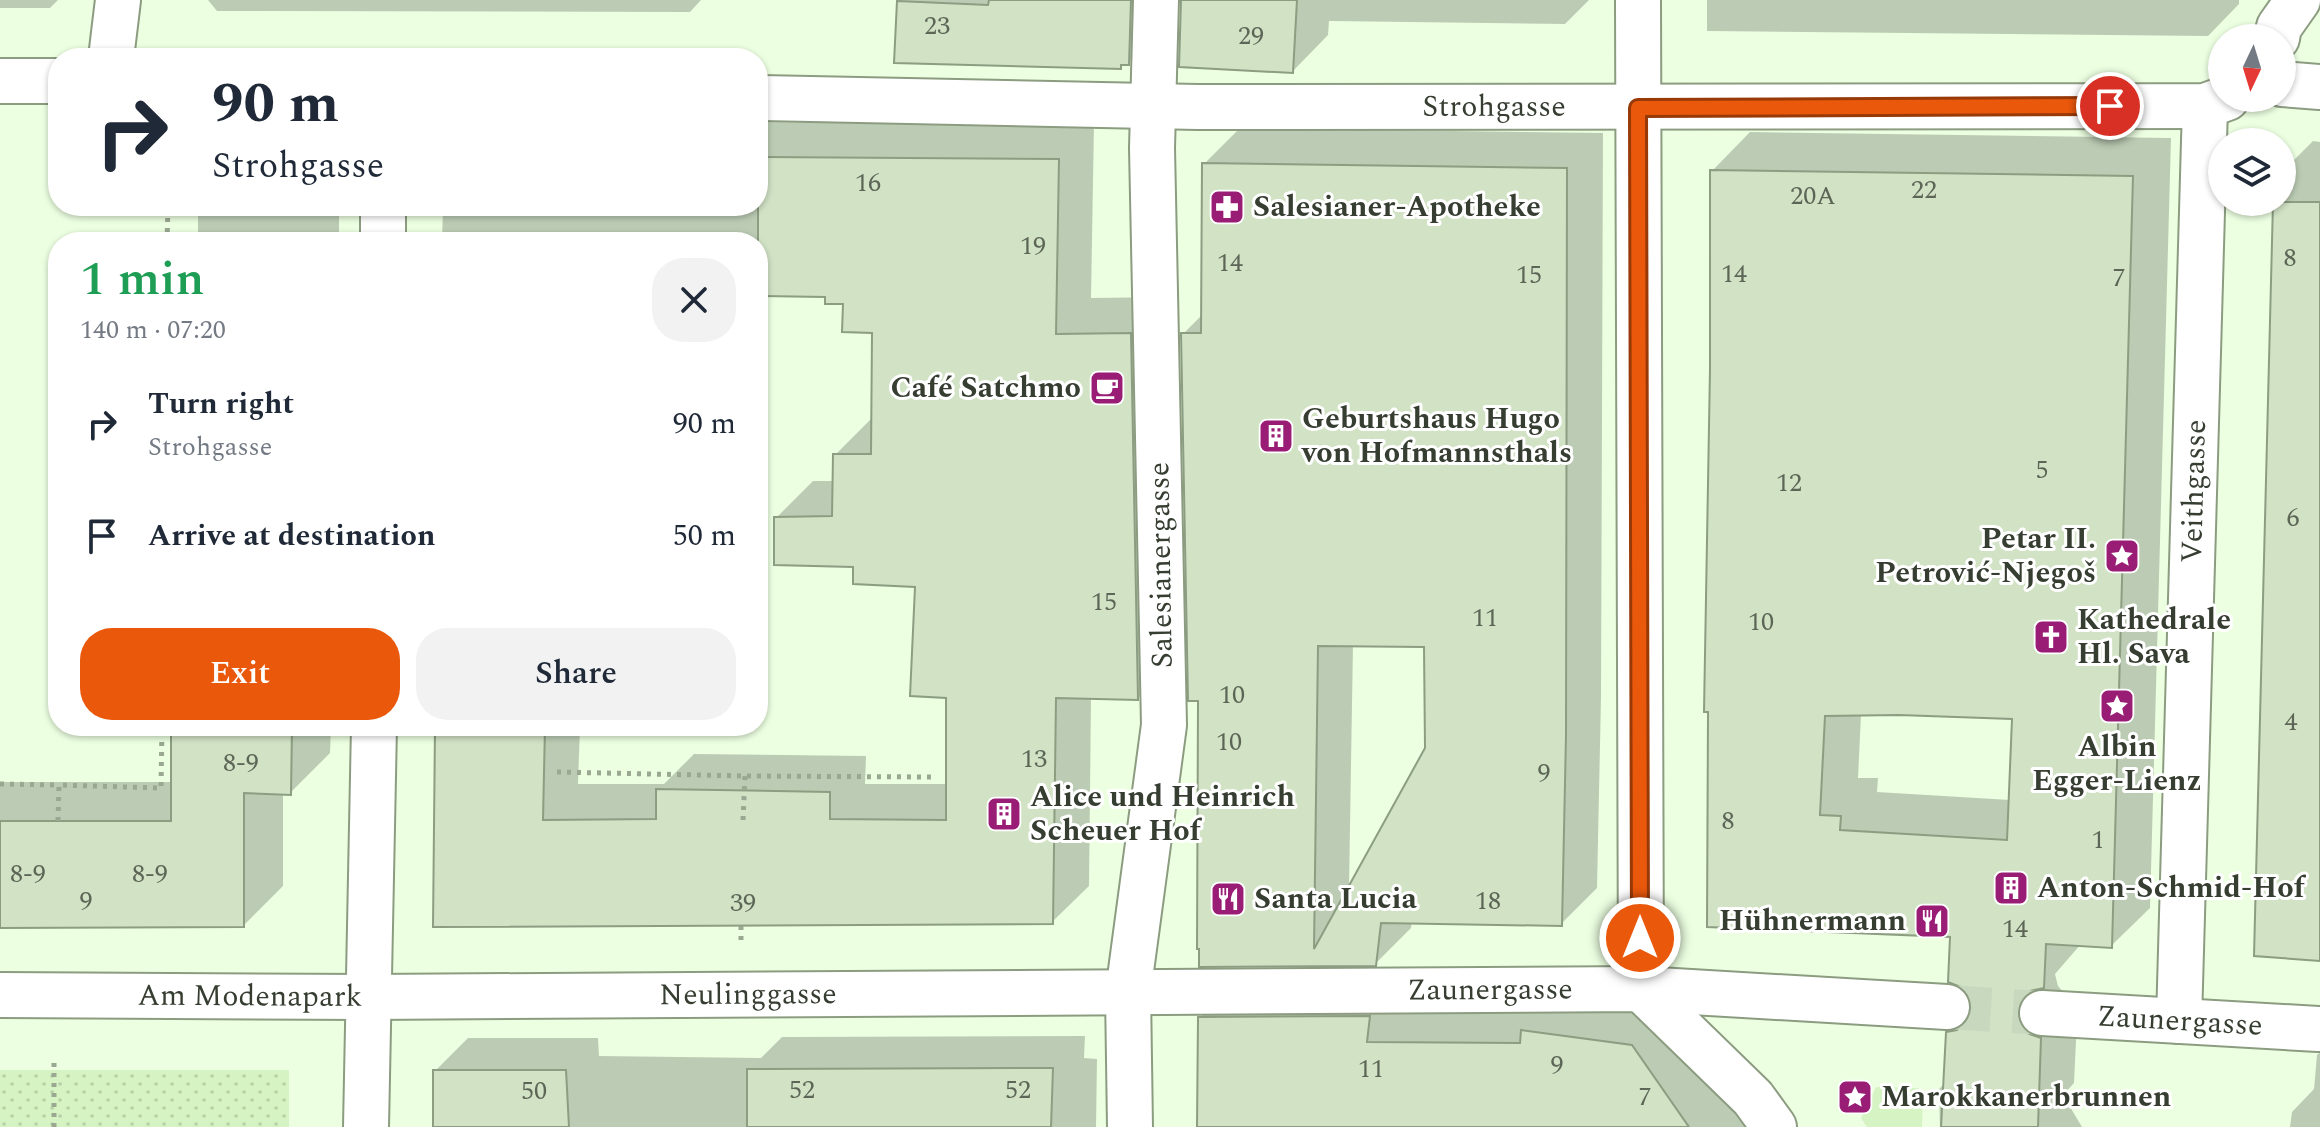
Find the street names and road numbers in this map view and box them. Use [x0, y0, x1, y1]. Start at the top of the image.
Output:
street label: Strohgasse [1422, 84, 1566, 130]
street label: Veithgasse [2169, 419, 2219, 564]
street label: Salesianergasse [1136, 462, 1186, 668]
street label: Zaunergasse [1407, 966, 1573, 1013]
street label: Neulinggasse [659, 971, 837, 1018]
street label: Am Modenapark [137, 973, 363, 1020]
street label: Zaunergasse [2096, 993, 2264, 1049]

